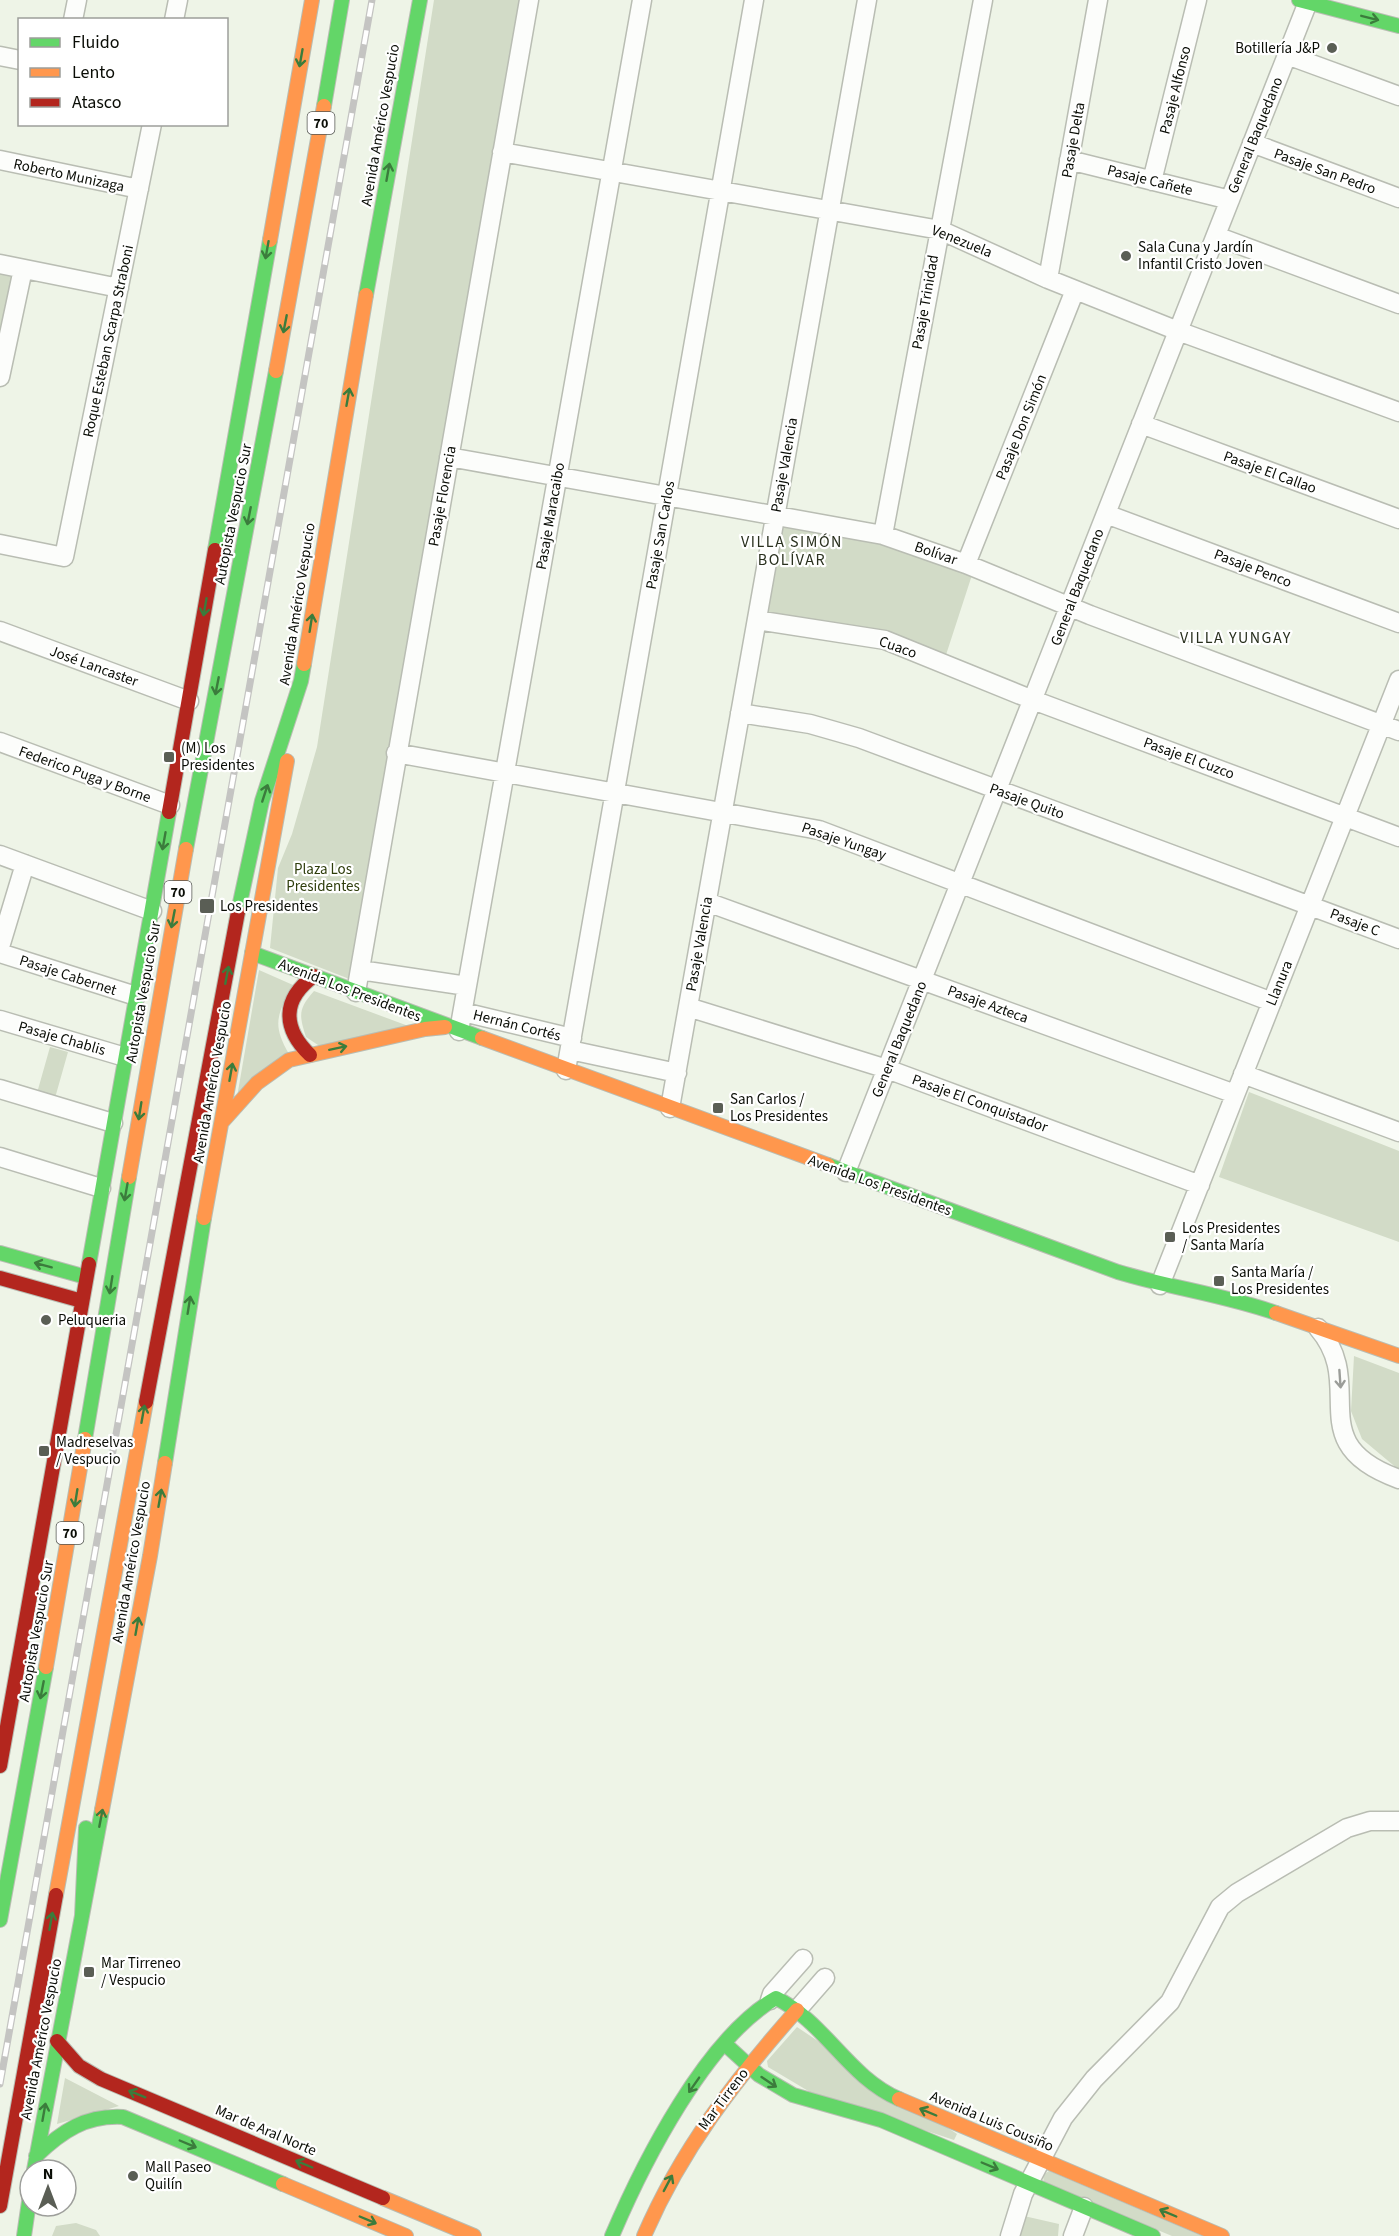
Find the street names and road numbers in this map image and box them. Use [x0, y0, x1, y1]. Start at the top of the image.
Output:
street label: Avenida Américo Vespucio [356, 42, 405, 208]
street label: Pasaje Alfonso [1154, 44, 1197, 136]
street label: General Baquedano [1222, 74, 1288, 197]
street label: Pasaje Delta [1057, 101, 1090, 179]
road number: 70 [308, 112, 334, 134]
street label: Pasaje San Pedro [1271, 143, 1379, 200]
street label: Roberto Munizaga [12, 153, 126, 197]
street label: Pasaje Cañete [1105, 160, 1195, 201]
street label: Venezuela [928, 220, 995, 263]
street label: Roque Esteban Scarpa Straboni [78, 243, 139, 439]
street label: Pasaje Trinidad [907, 253, 944, 351]
street label: Pasaje Don Simón [991, 371, 1052, 483]
street label: Pasaje Valencia [766, 416, 803, 514]
street label: Autopista Vespucio Sur [210, 441, 258, 586]
street label: Pasaje Florencia [423, 444, 462, 548]
street label: Pasaje El Callao [1220, 446, 1319, 499]
street label: Pasaje Maracaibo [531, 461, 570, 571]
street label: Pasaje San Carlos [641, 479, 680, 591]
street label: Avenida Américo Vespucio [274, 521, 321, 687]
street label: General Baquedano [1045, 525, 1110, 649]
street label: Bolívar [912, 536, 961, 571]
street label: Pasaje Penco [1211, 544, 1295, 593]
street label: Cuaco [876, 631, 920, 664]
street label: José Lancaster [47, 641, 142, 692]
street label: Pasaje El Cuzco [1140, 732, 1237, 785]
street label: Federico Puga y Borne [16, 741, 154, 808]
street label: Pasaje Quito [986, 778, 1067, 825]
street label: Pasaje Yungay [799, 817, 889, 866]
road number: 70 [164, 881, 192, 903]
street label: Pasaje Valencia [681, 895, 718, 993]
street label: Pasaje C [1327, 903, 1383, 942]
street label: Autopista Vespucio Sur [121, 919, 166, 1064]
street label: Pasaje Cabernet [17, 950, 119, 1001]
street label: Avenida Los Presidentes [275, 954, 424, 1027]
street label: Llanura [1261, 957, 1298, 1009]
street label: General Baquedano [866, 978, 932, 1101]
street label: Pasaje Azteca [945, 980, 1031, 1029]
street label: Avenida Américo Vespucio [188, 999, 237, 1165]
street label: Hernán Cortés [471, 1004, 563, 1047]
street label: Pasaje Chablis [16, 1016, 108, 1061]
street label: Pasaje El Conquistador [909, 1069, 1051, 1138]
street label: Avenida Los Presidentes [805, 1150, 954, 1221]
street label: Avenida Américo Vespucio [107, 1479, 156, 1645]
road number: 70 [56, 1522, 84, 1544]
street label: Autopista Vespucio Sur [14, 1558, 59, 1703]
street label: Avenida Américo Vespucio [16, 1957, 67, 2122]
street label: Mar Tirreno [693, 2064, 754, 2135]
street label: Avenida Luis Cousiño [927, 2086, 1057, 2157]
street label: Mar de Aral Norte [212, 2100, 320, 2161]

